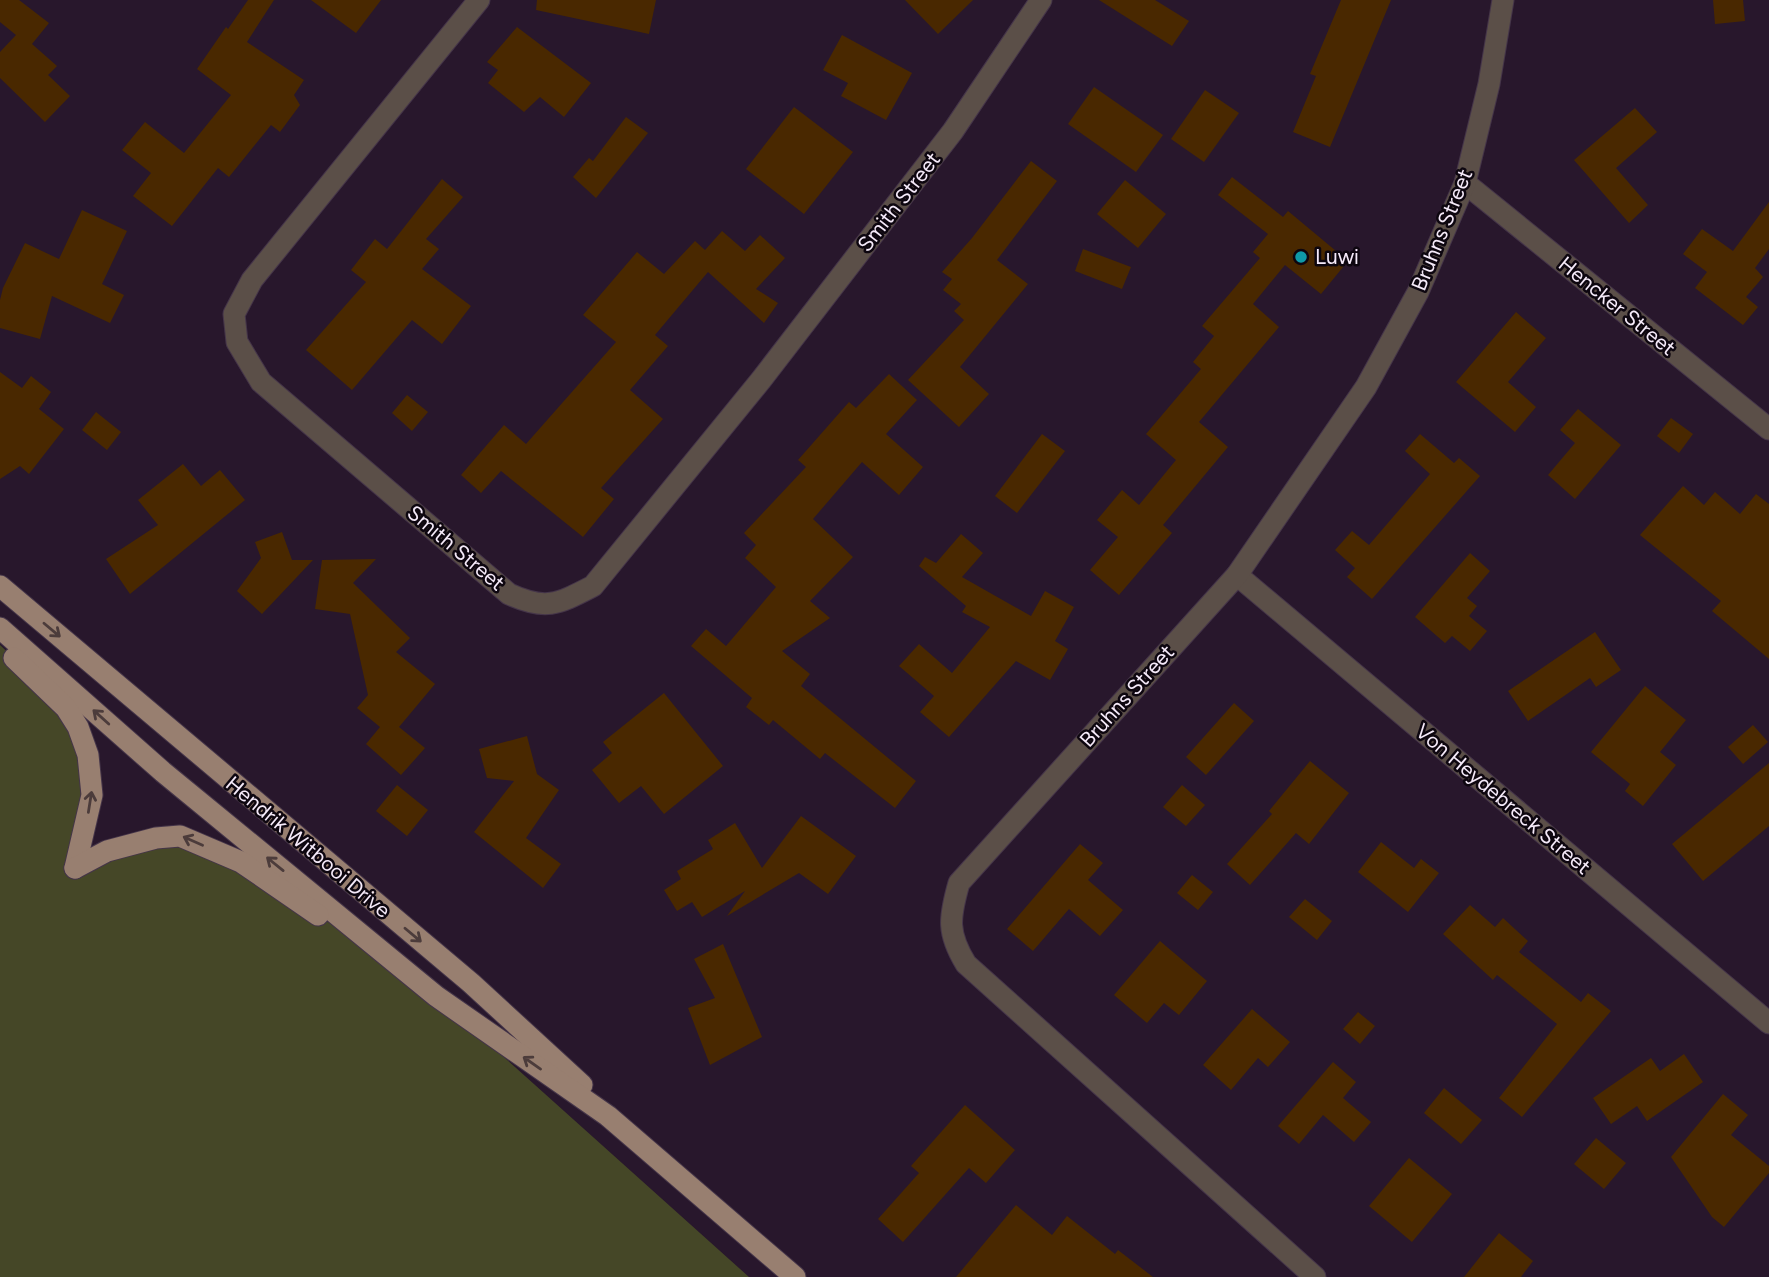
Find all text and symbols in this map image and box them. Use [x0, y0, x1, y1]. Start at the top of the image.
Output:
street label: Smith Street [852, 147, 945, 256]
street label: Bruhns Street [1406, 165, 1477, 294]
place label: Luwi [1315, 244, 1359, 269]
marker: Luwi [1293, 249, 1309, 265]
street label: Hencker Street [1554, 251, 1681, 360]
street label: Smith Street [403, 500, 510, 596]
one-way arrow [43, 622, 61, 638]
street label: Bruhns Street [1074, 639, 1179, 752]
one-way arrow [92, 709, 110, 725]
street label: Von Heydebreck Street [1411, 718, 1596, 879]
street label: Hendrik Witbooi Drive [221, 771, 396, 923]
one-way arrow [84, 791, 97, 814]
one-way arrow [183, 834, 204, 847]
one-way arrow [266, 856, 284, 871]
one-way arrow [404, 927, 422, 943]
one-way arrow [523, 1056, 542, 1070]

